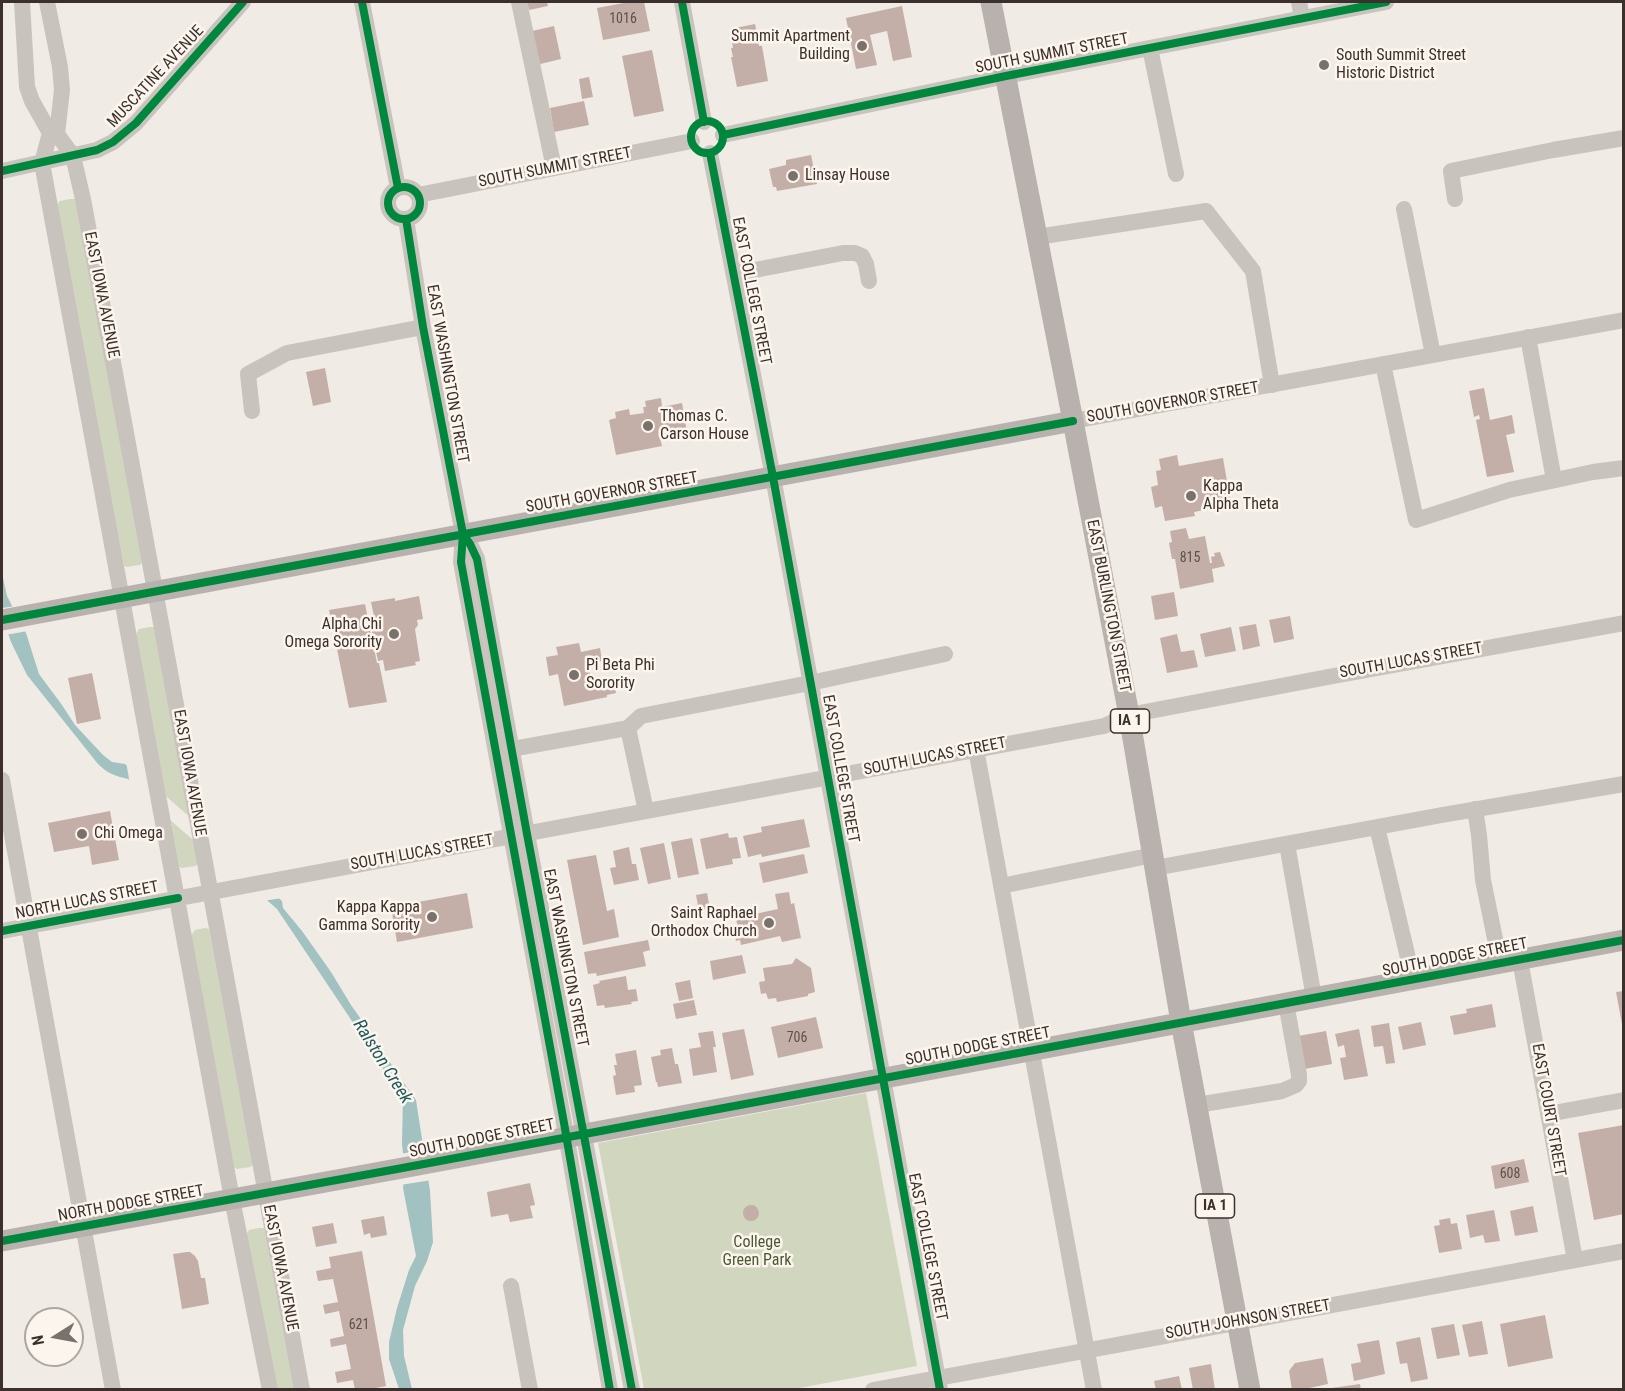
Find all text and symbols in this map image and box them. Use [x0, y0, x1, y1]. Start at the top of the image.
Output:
house number: 1016 [609, 11, 637, 27]
street label: MUSCATINE AVENUE [104, 22, 208, 132]
place label: Summit Apartment Building [731, 27, 850, 65]
street label: SOUTH SUMMIT STREET [974, 30, 1130, 78]
marker: Summit Apartment Building [855, 39, 869, 53]
place label: South Summit Street Historic District [1336, 46, 1466, 84]
marker: South Summit Street Historic District [1317, 58, 1331, 72]
street label: SOUTH SUMMIT STREET [477, 144, 633, 192]
place label: Linsay House [805, 166, 890, 186]
marker: Linsay House [786, 169, 800, 183]
street label: EAST COLLEGE STREET [727, 216, 775, 366]
street label: EAST IOWA AVENUE [79, 230, 123, 360]
street label: EAST WASHINGTON STREET [422, 283, 472, 465]
street label: SOUTH GOVERNOR STREET [1085, 378, 1261, 428]
place label: Thomas C. Carson House [660, 407, 749, 445]
marker: Thomas C. Carson House [641, 419, 655, 433]
street label: SOUTH GOVERNOR STREET [524, 468, 700, 518]
place label: Kappa Alpha Theta [1203, 477, 1279, 515]
marker: Kappa Alpha Theta [1184, 489, 1198, 503]
street label: EAST BURLINGTON STREET [1082, 518, 1134, 694]
house number: 815 [1180, 550, 1200, 566]
place label: Alpha Chi Omega Sorority [285, 615, 382, 653]
marker: Alpha Chi Omega Sorority [387, 627, 401, 641]
street label: SOUTH LUCAS STREET [1338, 639, 1484, 683]
place label: Pi Beta Phi Sorority [586, 656, 655, 694]
marker: Pi Beta Phi Sorority [567, 668, 581, 682]
street label: EAST COLLEGE STREET [818, 694, 862, 844]
street label: EAST IOWA AVENUE [168, 708, 210, 838]
road number: IA 1 [1110, 709, 1150, 733]
street label: SOUTH LUCAS STREET [862, 734, 1008, 780]
place label: Chi Omega [94, 824, 163, 844]
marker: Chi Omega [75, 827, 89, 841]
street label: SOUTH LUCAS STREET [349, 831, 495, 875]
street label: EAST WASHINGTON STREET [538, 867, 592, 1049]
street label: NORTH LUCAS STREET [14, 878, 160, 924]
place label: Kappa Kappa Gamma Sorority [318, 898, 420, 936]
place label: Saint Raphael Orthodox Church [651, 904, 757, 942]
marker: Kappa Kappa Gamma Sorority [425, 910, 439, 924]
marker: Saint Raphael Orthodox Church [762, 916, 776, 930]
street label: SOUTH DODGE STREET [1381, 935, 1529, 981]
water label: Ralston Creek [348, 1016, 416, 1108]
street label: SOUTH DODGE STREET [904, 1024, 1052, 1070]
house number: 706 [787, 1030, 807, 1046]
street label: EAST COURT STREET [1527, 1042, 1569, 1178]
street label: SOUTH DODGE STREET [408, 1116, 556, 1162]
house number: 608 [1500, 1166, 1520, 1182]
street label: EAST COLLEGE STREET [903, 1172, 951, 1322]
street label: NORTH DODGE STREET [57, 1182, 205, 1226]
road number: IA 1 [1196, 1194, 1234, 1218]
street label: EAST IOWA AVENUE [258, 1203, 302, 1333]
park label: College Green Park [722, 1233, 792, 1271]
street label: SOUTH JOHNSON STREET [1164, 1296, 1332, 1344]
north arrow [24, 1307, 84, 1367]
house number: 621 [349, 1317, 369, 1333]
text: N [28, 1334, 48, 1347]

